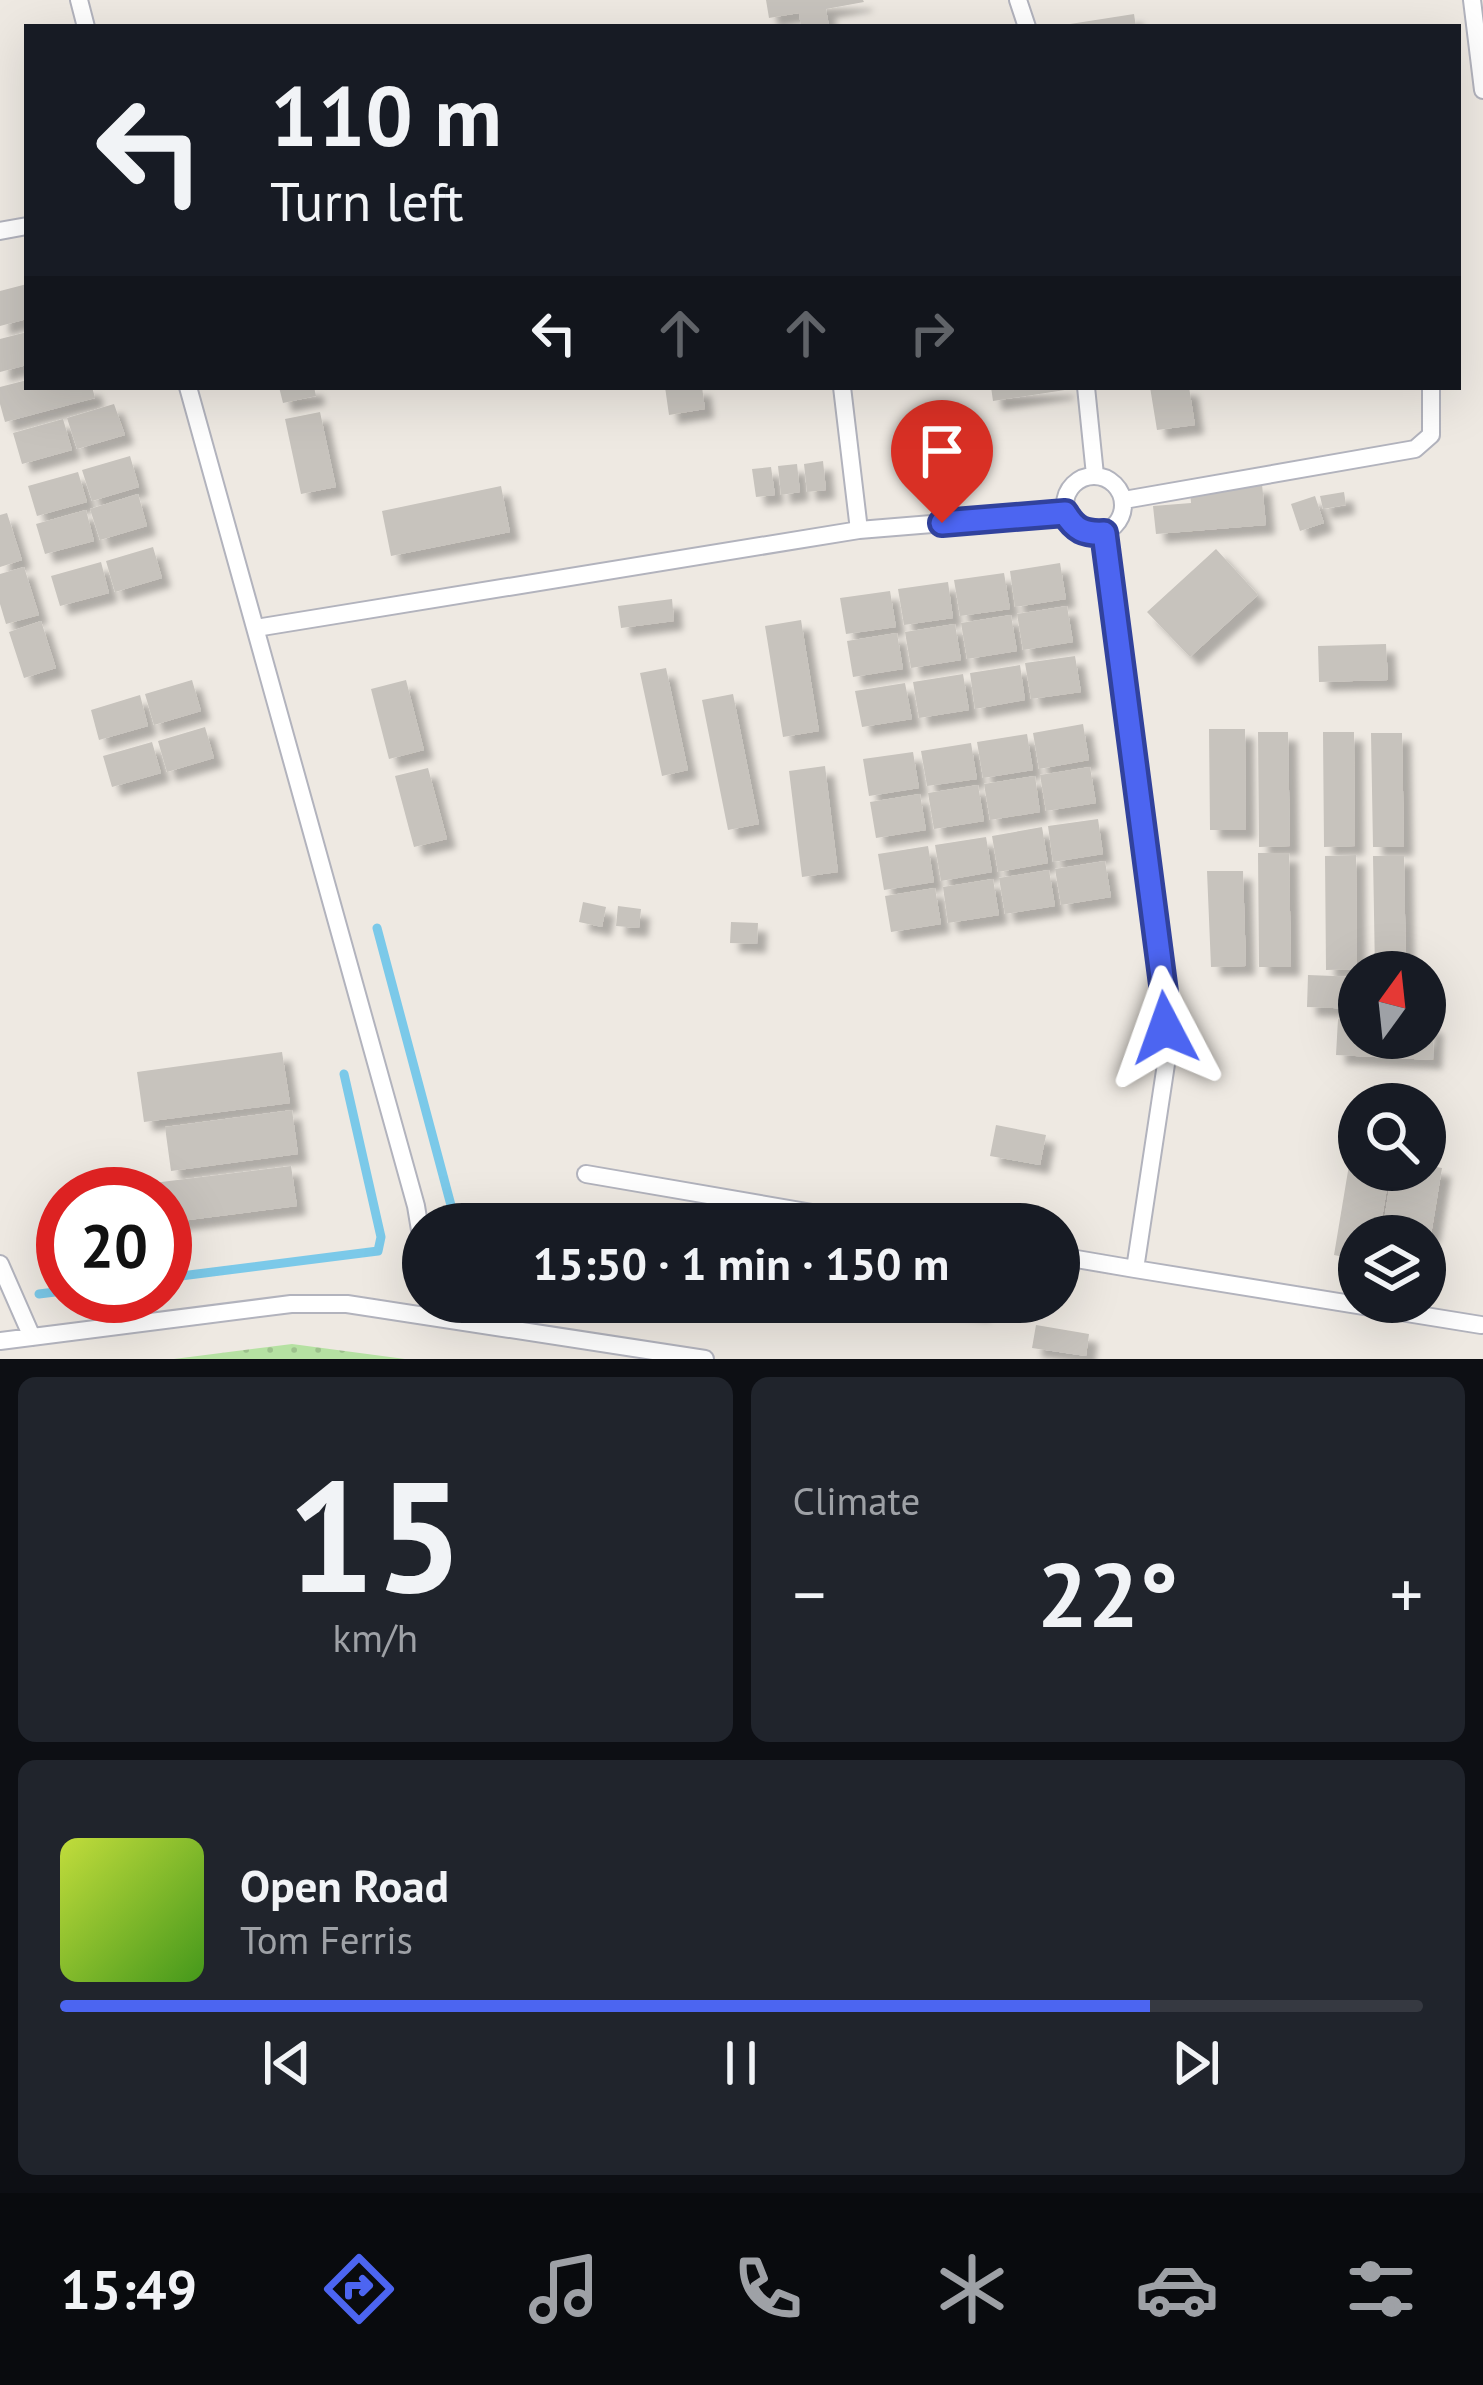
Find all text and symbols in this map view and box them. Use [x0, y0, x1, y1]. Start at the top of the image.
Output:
text: 110 m [270, 60, 502, 169]
icon: left [72, 72, 228, 228]
text: Turn left [270, 166, 464, 236]
icon: left [521, 300, 587, 366]
icon: ahead [647, 300, 713, 366]
icon: ahead [773, 300, 839, 366]
icon: right [899, 300, 965, 366]
pin [891, 400, 993, 523]
icon: arrive [909, 418, 975, 484]
north arrow [1338, 951, 1446, 1059]
map controls [1338, 951, 1446, 1323]
position arrow [1102, 965, 1228, 1091]
button: search [1338, 1083, 1446, 1191]
speed limit sign: 20 [36, 1167, 192, 1323]
button: layers [1338, 1215, 1446, 1323]
text: 15:50 · 1 min · 150 m [533, 1234, 949, 1292]
text: 15 [287, 1433, 464, 1635]
text: Climate [793, 1475, 920, 1526]
text: 22° [1037, 1535, 1178, 1652]
text: − [793, 1551, 826, 1636]
text: + [1390, 1551, 1423, 1636]
text: km/h [333, 1612, 418, 1663]
text: Open Road [240, 1856, 449, 1914]
text: Tom Ferris [240, 1914, 413, 1965]
icon: previous [254, 2030, 320, 2096]
icon: pause [708, 2030, 774, 2096]
icon: next [1163, 2030, 1229, 2096]
icon: directions [317, 2247, 401, 2331]
icon: music [522, 2247, 606, 2331]
icon: phone [726, 2247, 810, 2331]
icon: climate [930, 2247, 1014, 2331]
icon: car [1135, 2247, 1219, 2331]
icon: filters [1339, 2247, 1423, 2331]
text: 15:49 [60, 2254, 197, 2324]

